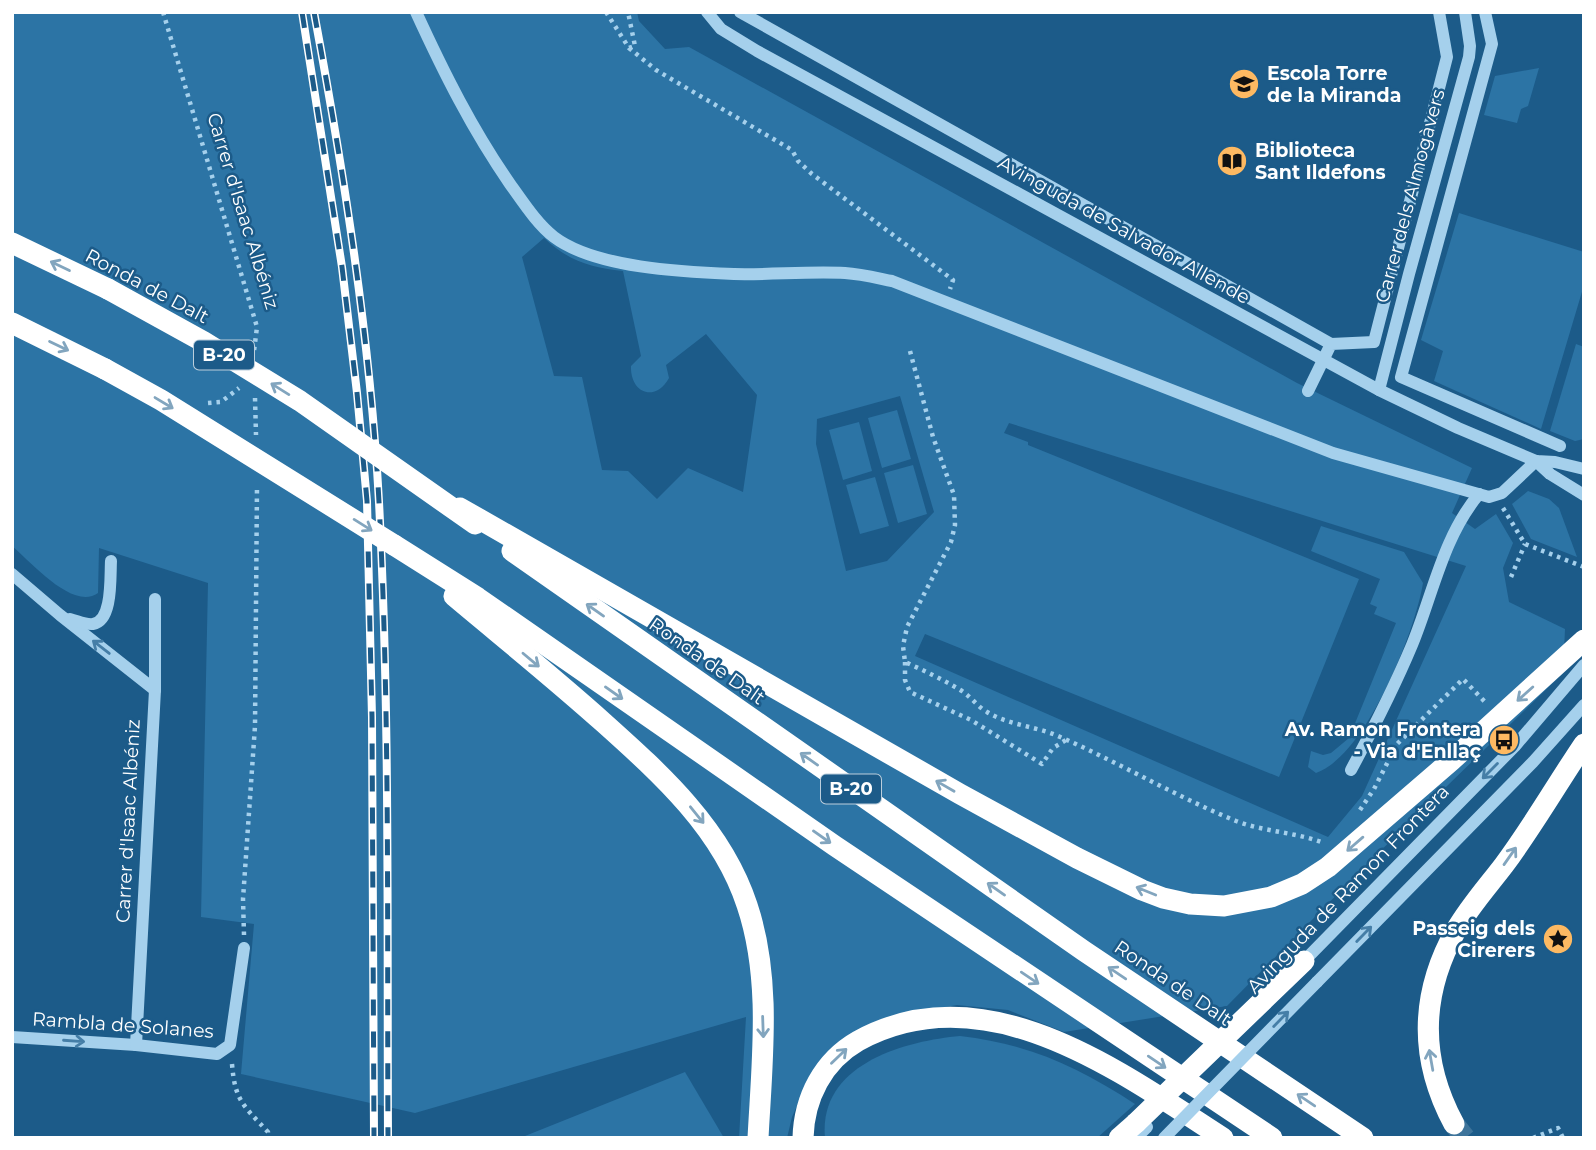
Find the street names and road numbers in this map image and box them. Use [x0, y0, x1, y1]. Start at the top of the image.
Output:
street label: Carrer dels Almogàvers [1370, 87, 1450, 305]
street label: Carrer d'Isaac Albéniz [202, 110, 284, 312]
street label: Avinguda de Salvador Allende [994, 151, 1254, 309]
street label: Ronda de Dalt [81, 244, 213, 328]
road number: B-20 [194, 340, 254, 370]
street label: Ronda de Dalt [645, 612, 770, 710]
street label: Carrer d'Isaac Albéniz [111, 719, 145, 923]
road number: B-20 [821, 774, 881, 804]
street label: Avinguda de Ramon Frontera [1242, 780, 1454, 998]
street label: Ronda de Dalt [1110, 935, 1236, 1031]
street label: Rambla de Solanes [31, 1007, 215, 1043]

